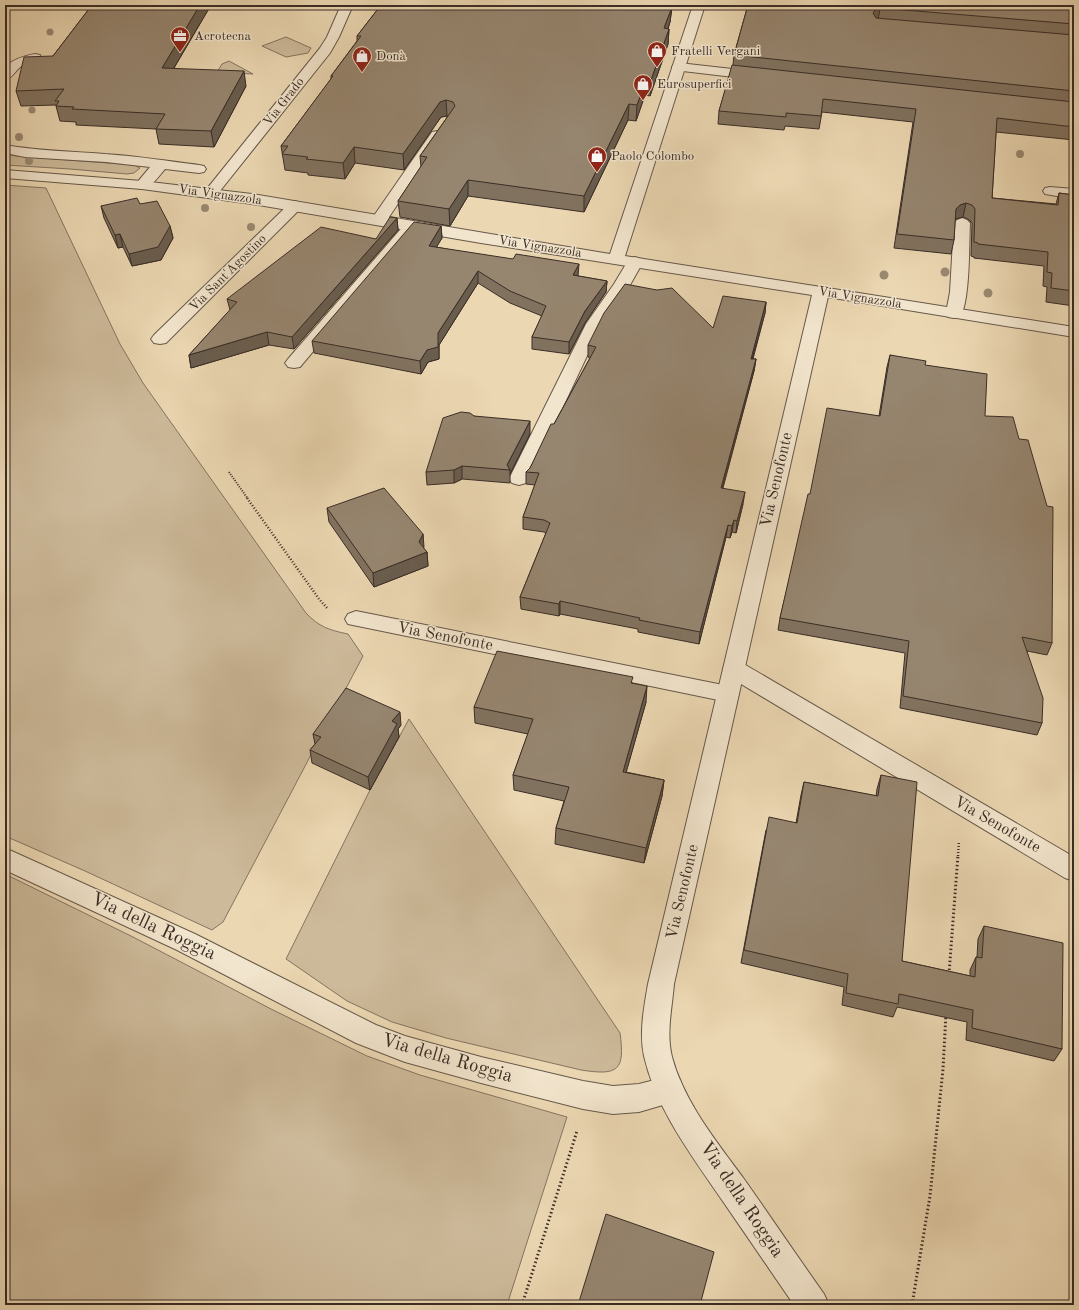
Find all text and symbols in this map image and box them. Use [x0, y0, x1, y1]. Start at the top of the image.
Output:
office icon: Acrotecna [169, 25, 191, 53]
place label: Acrotecna [194, 30, 252, 43]
shop icon: Fratelli Vergani [646, 40, 668, 68]
shop icon: Donà [351, 45, 373, 73]
place label: Fratelli Vergani [671, 45, 761, 58]
place label: Donà [376, 50, 407, 63]
shop icon: Eurosuperfici [632, 73, 654, 101]
street label: Via Grado [261, 75, 307, 129]
place label: Eurosuperfici [657, 78, 732, 91]
shop icon: Paolo Colombo [586, 145, 608, 173]
place label: Paolo Colombo [611, 150, 694, 163]
street label: Via Vignazzola [177, 183, 263, 207]
street label: Via Sant'Agostino [187, 232, 269, 314]
street label: Via Vignazzola [497, 234, 583, 260]
street label: Via Vignazzola [817, 285, 903, 311]
street label: Via Senofonte [758, 431, 796, 529]
street label: Via Senofonte [396, 620, 494, 654]
street label: Via Senofonte [951, 794, 1043, 856]
street label: Via Senofonte [664, 843, 702, 941]
street label: Via della Roggia [88, 890, 219, 964]
street label: Via della Roggia [379, 1031, 515, 1087]
street label: Via della Roggia [695, 1139, 787, 1262]

